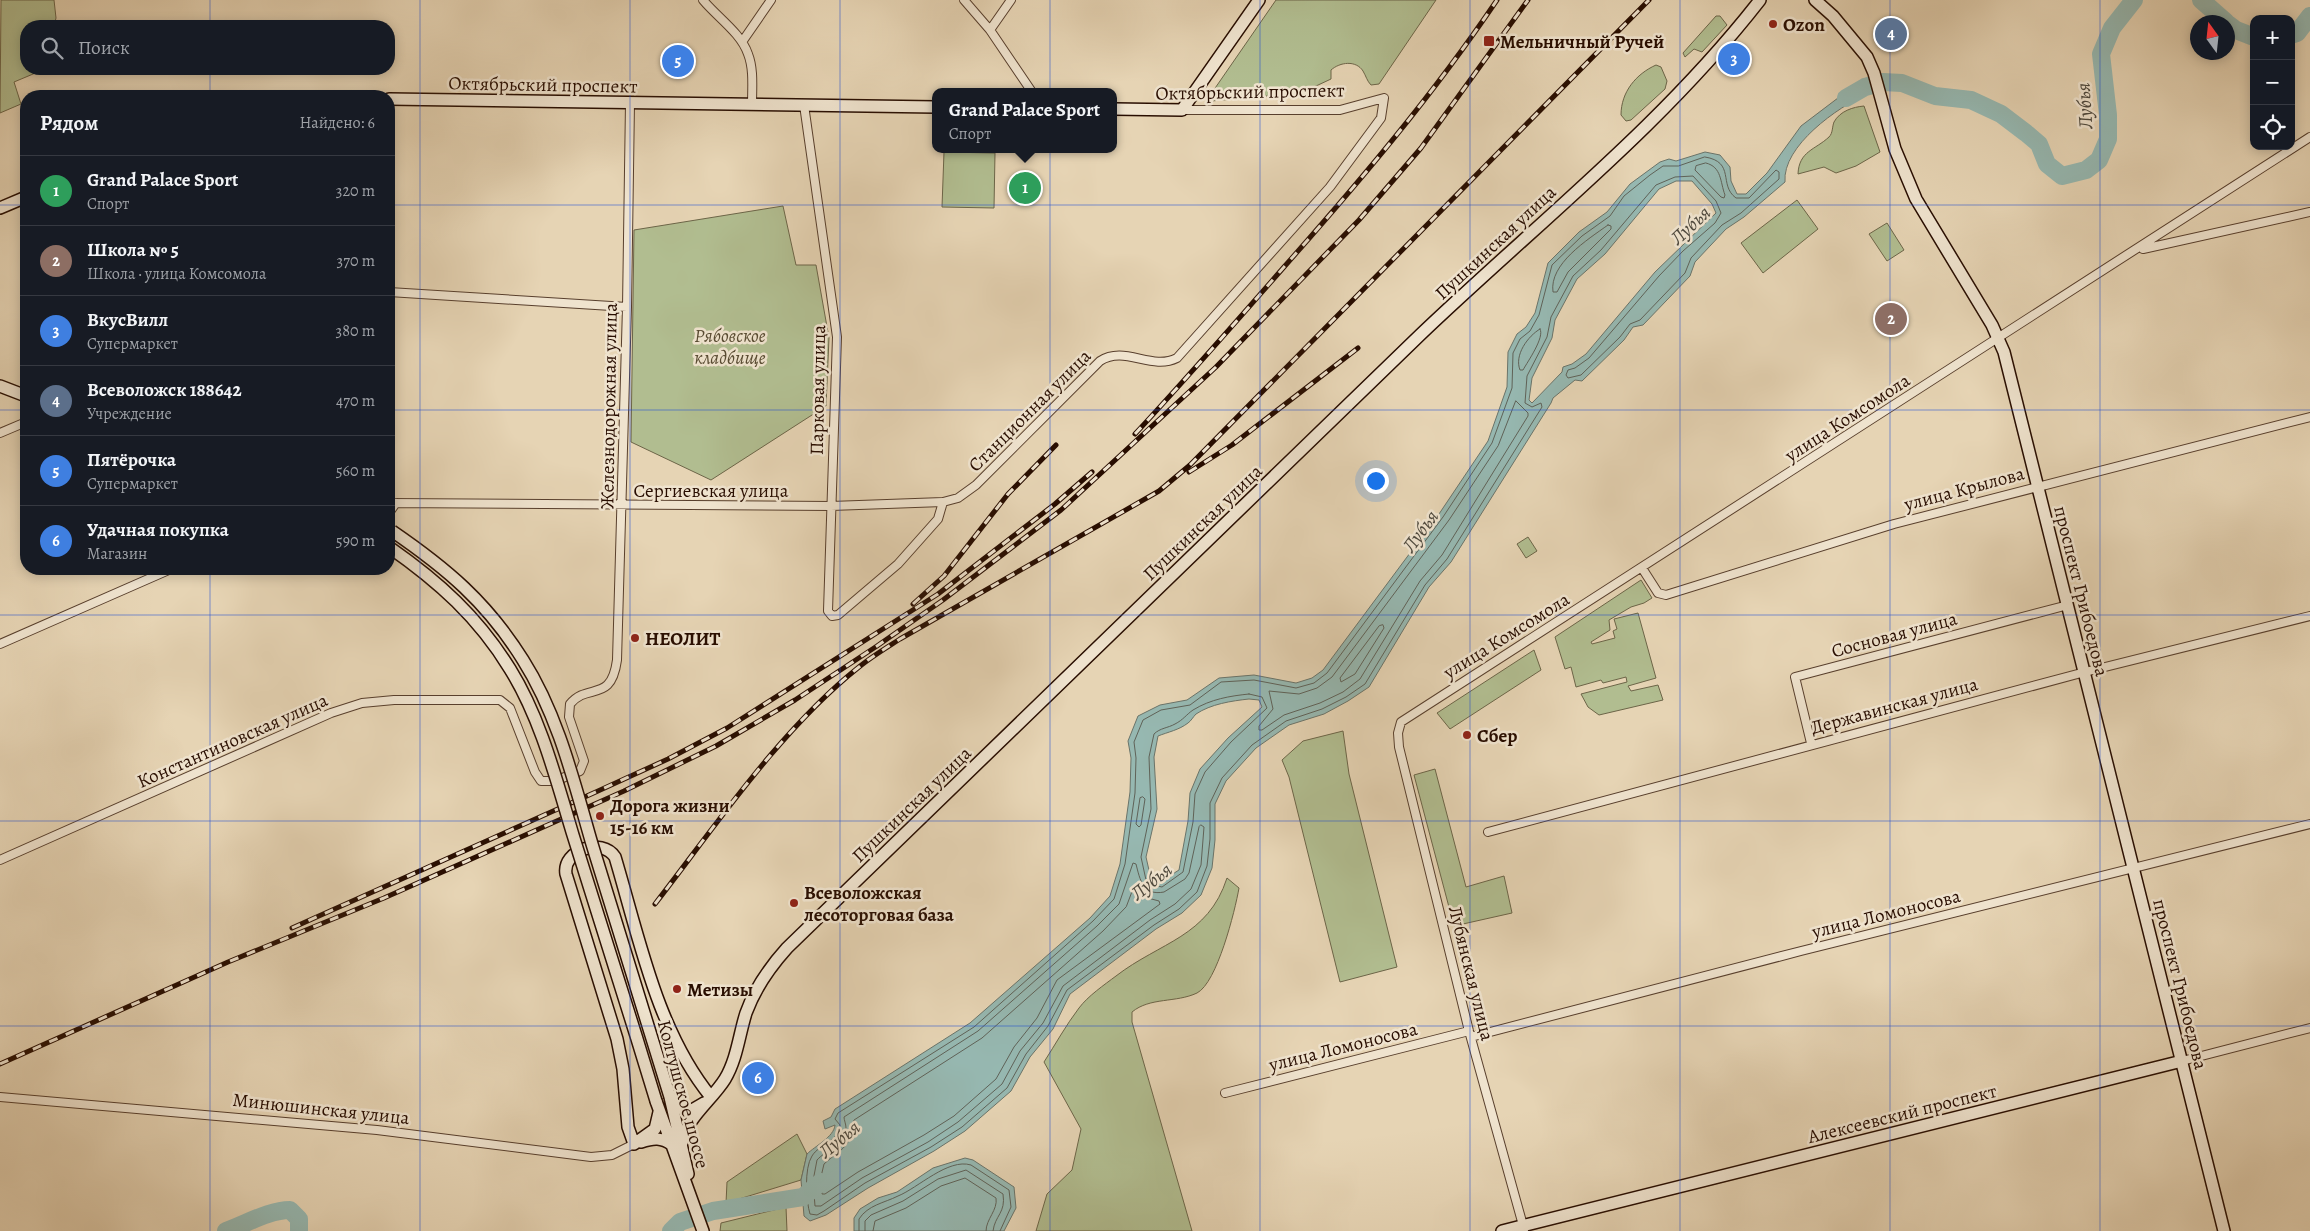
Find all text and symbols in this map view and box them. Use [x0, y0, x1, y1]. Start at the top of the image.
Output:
place label: Ozon [1783, 12, 1825, 38]
pin: 4 [1875, 15, 1907, 53]
north arrow [2190, 15, 2235, 60]
map controls [2250, 15, 2295, 150]
button: + [2250, 15, 2295, 60]
marker: Ozon [1767, 18, 1779, 30]
search box [20, 20, 395, 75]
place label: Мельничный Ручей [1500, 29, 1664, 55]
icon: search [38, 34, 66, 62]
marker: Мельничный Ручей [1482, 34, 1496, 48]
text: Поиск [78, 35, 130, 61]
pin: 3 [1718, 40, 1750, 78]
pin: 5 [662, 42, 694, 80]
button: − [2250, 60, 2295, 105]
street label: Октябрьский проспект [448, 70, 638, 100]
street label: Октябрьский проспект [1155, 77, 1345, 107]
water label: Лубья [2069, 82, 2100, 131]
popup [932, 88, 1117, 153]
text: Grand Palace Sport [949, 97, 1100, 123]
button: locate [2250, 105, 2295, 150]
text: Рядом [40, 109, 98, 137]
text: Найдено: 6 [300, 112, 375, 134]
text: Спорт [949, 123, 991, 145]
text: Grand Palace Sport [87, 167, 238, 193]
pin: 1 [1009, 169, 1041, 207]
text: 1 [53, 180, 59, 202]
text: 320 m [336, 180, 375, 202]
street label: Пушкинская улица [1429, 180, 1562, 306]
text: Спорт [87, 193, 129, 215]
water label: Лубья [1663, 200, 1717, 252]
text: Школа № 5 [87, 237, 179, 263]
text: 2 [52, 250, 60, 272]
text: 370 m [337, 250, 375, 272]
text: Школа · улица Комсомола [87, 263, 266, 285]
pin: 2 [1875, 300, 1907, 338]
street label: Железнодорожная улица [594, 303, 624, 509]
text: ВкусВилл [87, 307, 168, 333]
text: 3 [53, 320, 59, 342]
text: 380 m [336, 320, 375, 342]
park label: Рябовское кладбище [694, 323, 766, 371]
street label: Парковая улица [804, 324, 832, 455]
text: Супермаркет [87, 333, 178, 355]
street label: Станционная улица [963, 343, 1097, 478]
street label: улица Комсомола [1779, 368, 1915, 469]
text: Всеволожск 188642 [87, 377, 242, 403]
text: 4 [52, 390, 60, 412]
text: 470 m [336, 390, 375, 412]
text: Учреждение [87, 403, 172, 425]
text: Пятёрочка [87, 447, 176, 473]
street label: Пушкинская улица [1137, 459, 1268, 587]
text: 5 [53, 460, 59, 482]
text: 560 m [336, 460, 375, 482]
street label: улица Крылова [1900, 460, 2028, 518]
your location [1363, 468, 1389, 494]
text: Супермаркет [87, 473, 178, 495]
street label: Сергиевская улица [634, 478, 789, 504]
street label: проспект Грибоедова [2047, 503, 2115, 679]
water label: Лубья [1395, 504, 1445, 559]
text: Удачная покупка [87, 517, 229, 543]
text: 6 [52, 530, 60, 552]
text: 590 m [336, 530, 375, 552]
text: Магазин [87, 543, 147, 565]
street label: улица Комсомола [1438, 586, 1575, 686]
street label: Сосновая улица [1828, 606, 1960, 664]
place label: НЕОЛИТ [645, 626, 720, 652]
marker: НЕОЛИТ [629, 632, 641, 644]
street label: Державинская улица [1808, 671, 1981, 741]
street label: Константиновская улица [133, 687, 332, 795]
place label: Сбер [1477, 723, 1517, 749]
marker: Сбер [1461, 729, 1473, 741]
street label: Пушкинская улица [846, 741, 977, 869]
place label: Дорога жизни 15-16 км [610, 793, 730, 841]
marker: Дорога жизни 15-16 км [594, 810, 606, 822]
water label: Лубья [1124, 856, 1178, 907]
place label: Всеволожская лесоторговая база [803, 880, 955, 928]
street label: улица Ломоносова [1808, 883, 1963, 945]
street label: проспект Грибоедова [2146, 896, 2214, 1072]
marker: Всеволожская лесоторговая база [788, 897, 800, 909]
street label: Лубянская улица [1442, 903, 1500, 1044]
place label: Метизы [687, 977, 753, 1003]
marker: Метизы [671, 983, 683, 995]
street label: улица Ломоносова [1265, 1016, 1420, 1078]
street label: Колтушское шоссе [651, 1017, 715, 1171]
pin: 6 [742, 1059, 774, 1097]
street label: Алексеевский проспект [1804, 1078, 2000, 1150]
street label: Минюшинская улица [231, 1087, 411, 1131]
water label: Лубья [812, 1114, 866, 1165]

